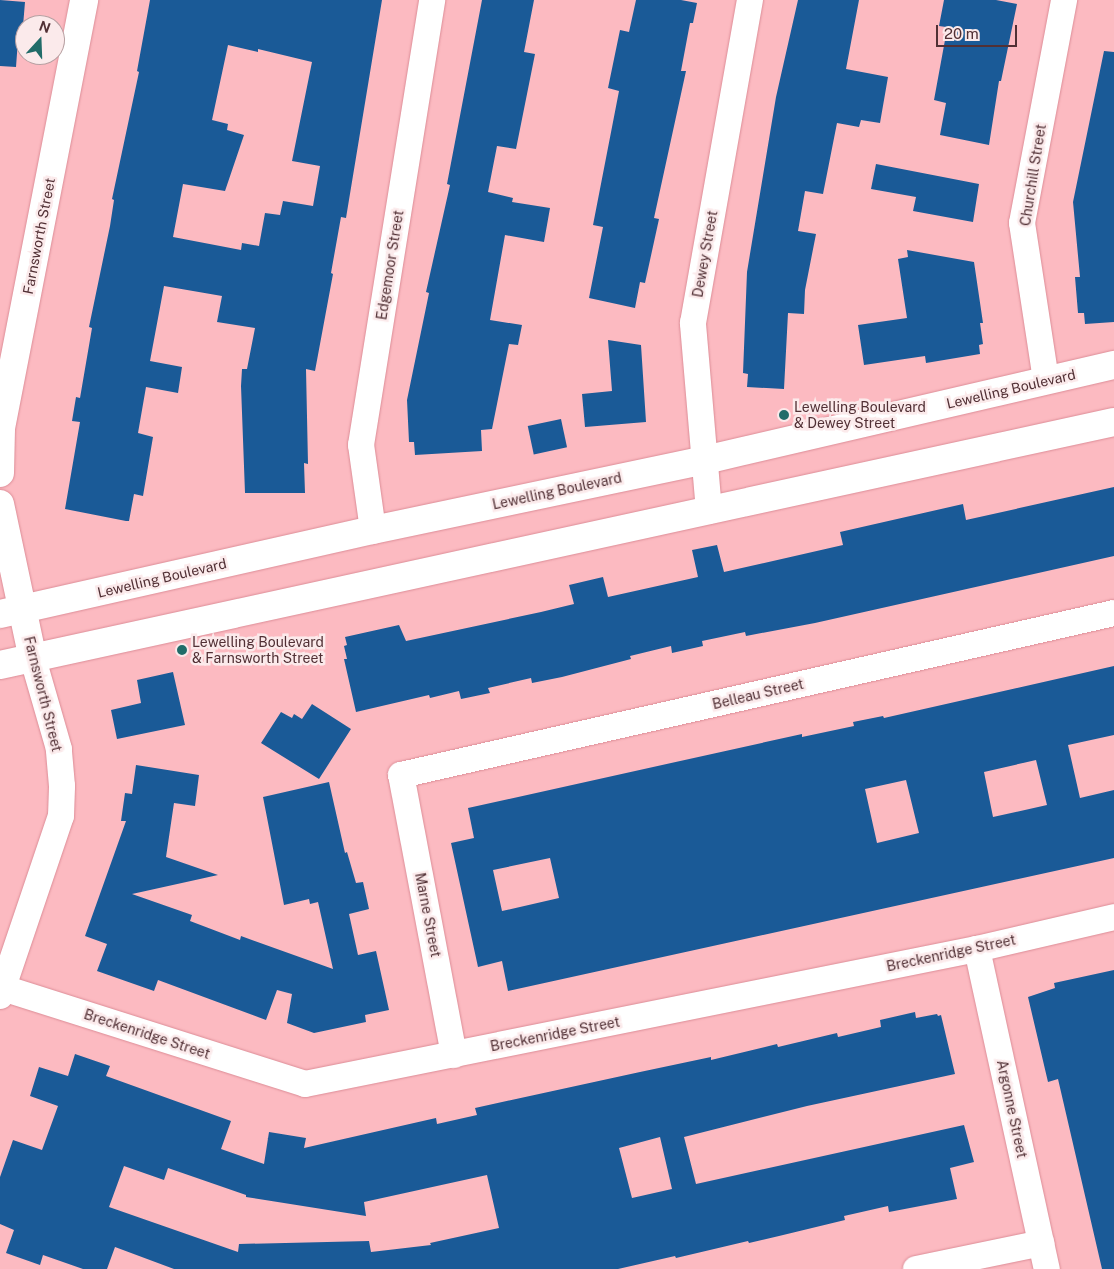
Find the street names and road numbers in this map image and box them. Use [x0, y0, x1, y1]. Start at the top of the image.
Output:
street label: Churchill Street [1017, 123, 1049, 227]
street label: Farnsworth Street [19, 176, 59, 296]
street label: Edgemoor Street [373, 209, 407, 321]
street label: Dewey Street [689, 209, 721, 299]
street label: Lewelling Boulevard [945, 366, 1077, 412]
street label: Lewelling Boulevard [491, 469, 623, 513]
street label: Lewelling Boulevard [96, 555, 228, 601]
street label: Farnsworth Street [21, 635, 65, 753]
street label: Belleau Street [711, 675, 805, 713]
street label: Marne Street [412, 871, 444, 959]
street label: Breckenridge Street [885, 931, 1017, 975]
street label: Breckenridge Street [82, 1006, 212, 1062]
street label: Breckenridge Street [489, 1013, 621, 1055]
street label: Argonne Street [993, 1058, 1031, 1160]

